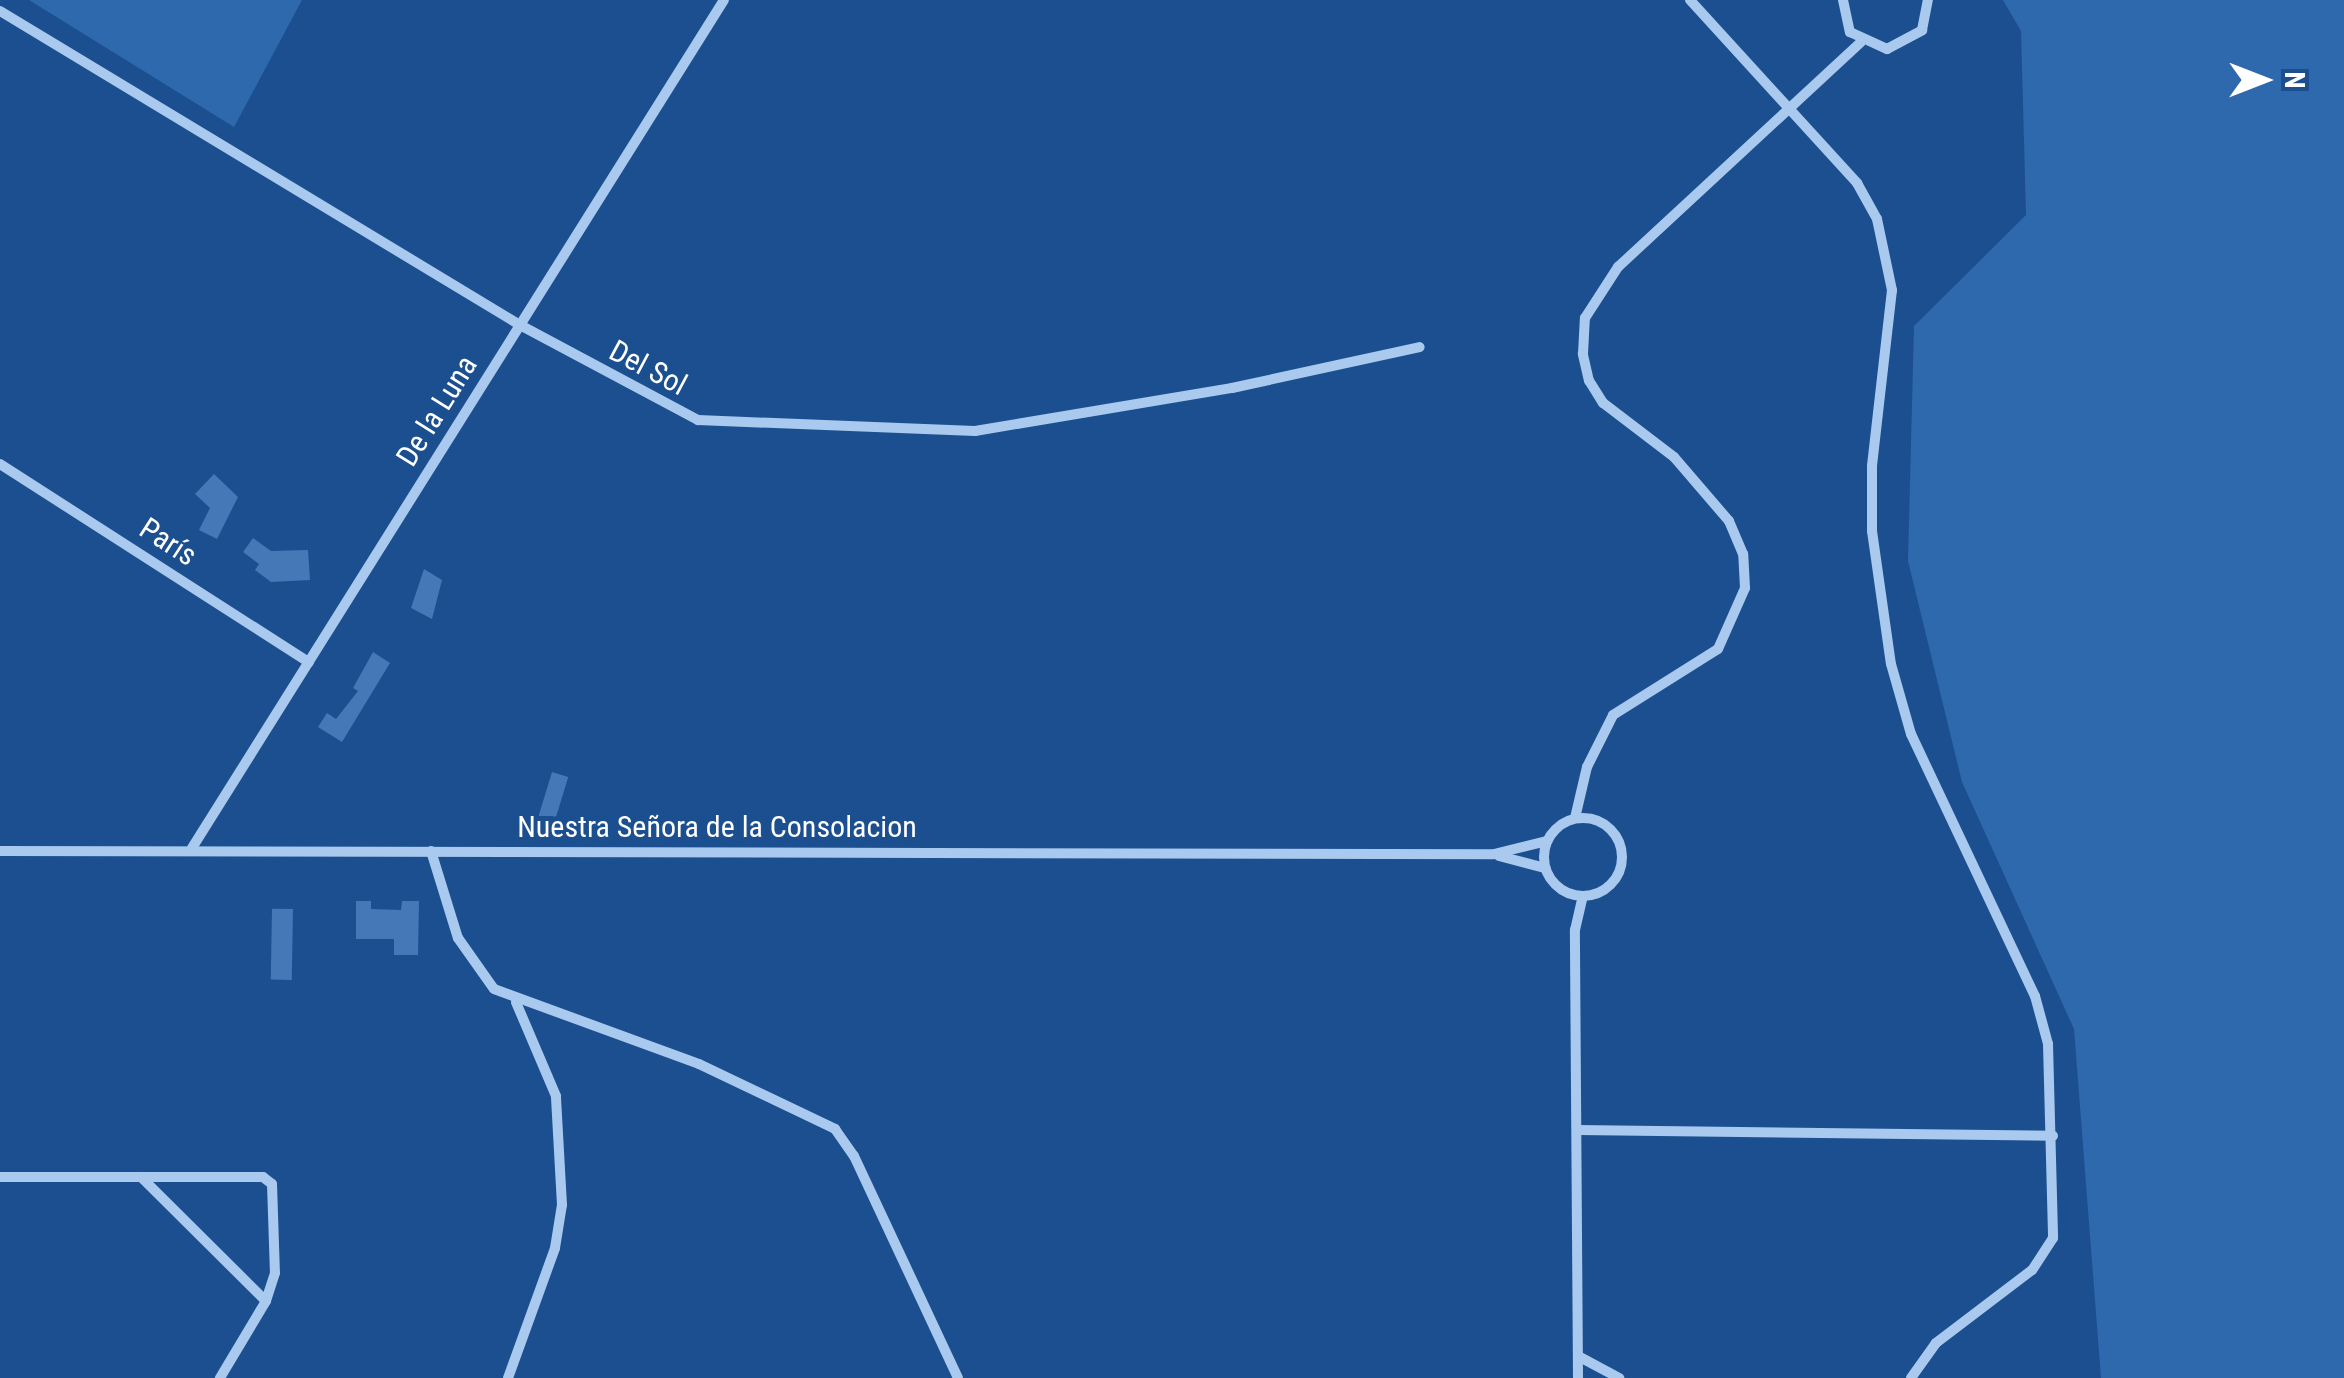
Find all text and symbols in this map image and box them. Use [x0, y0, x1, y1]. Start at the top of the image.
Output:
north arrow [2214, 30, 2314, 130]
text: N [2278, 71, 2311, 89]
street label: Del Sol [603, 333, 693, 403]
street label: De la Luna [389, 349, 485, 473]
street label: París [133, 510, 203, 574]
street label: Nuestra Señora de la Consolacion [517, 809, 917, 845]

